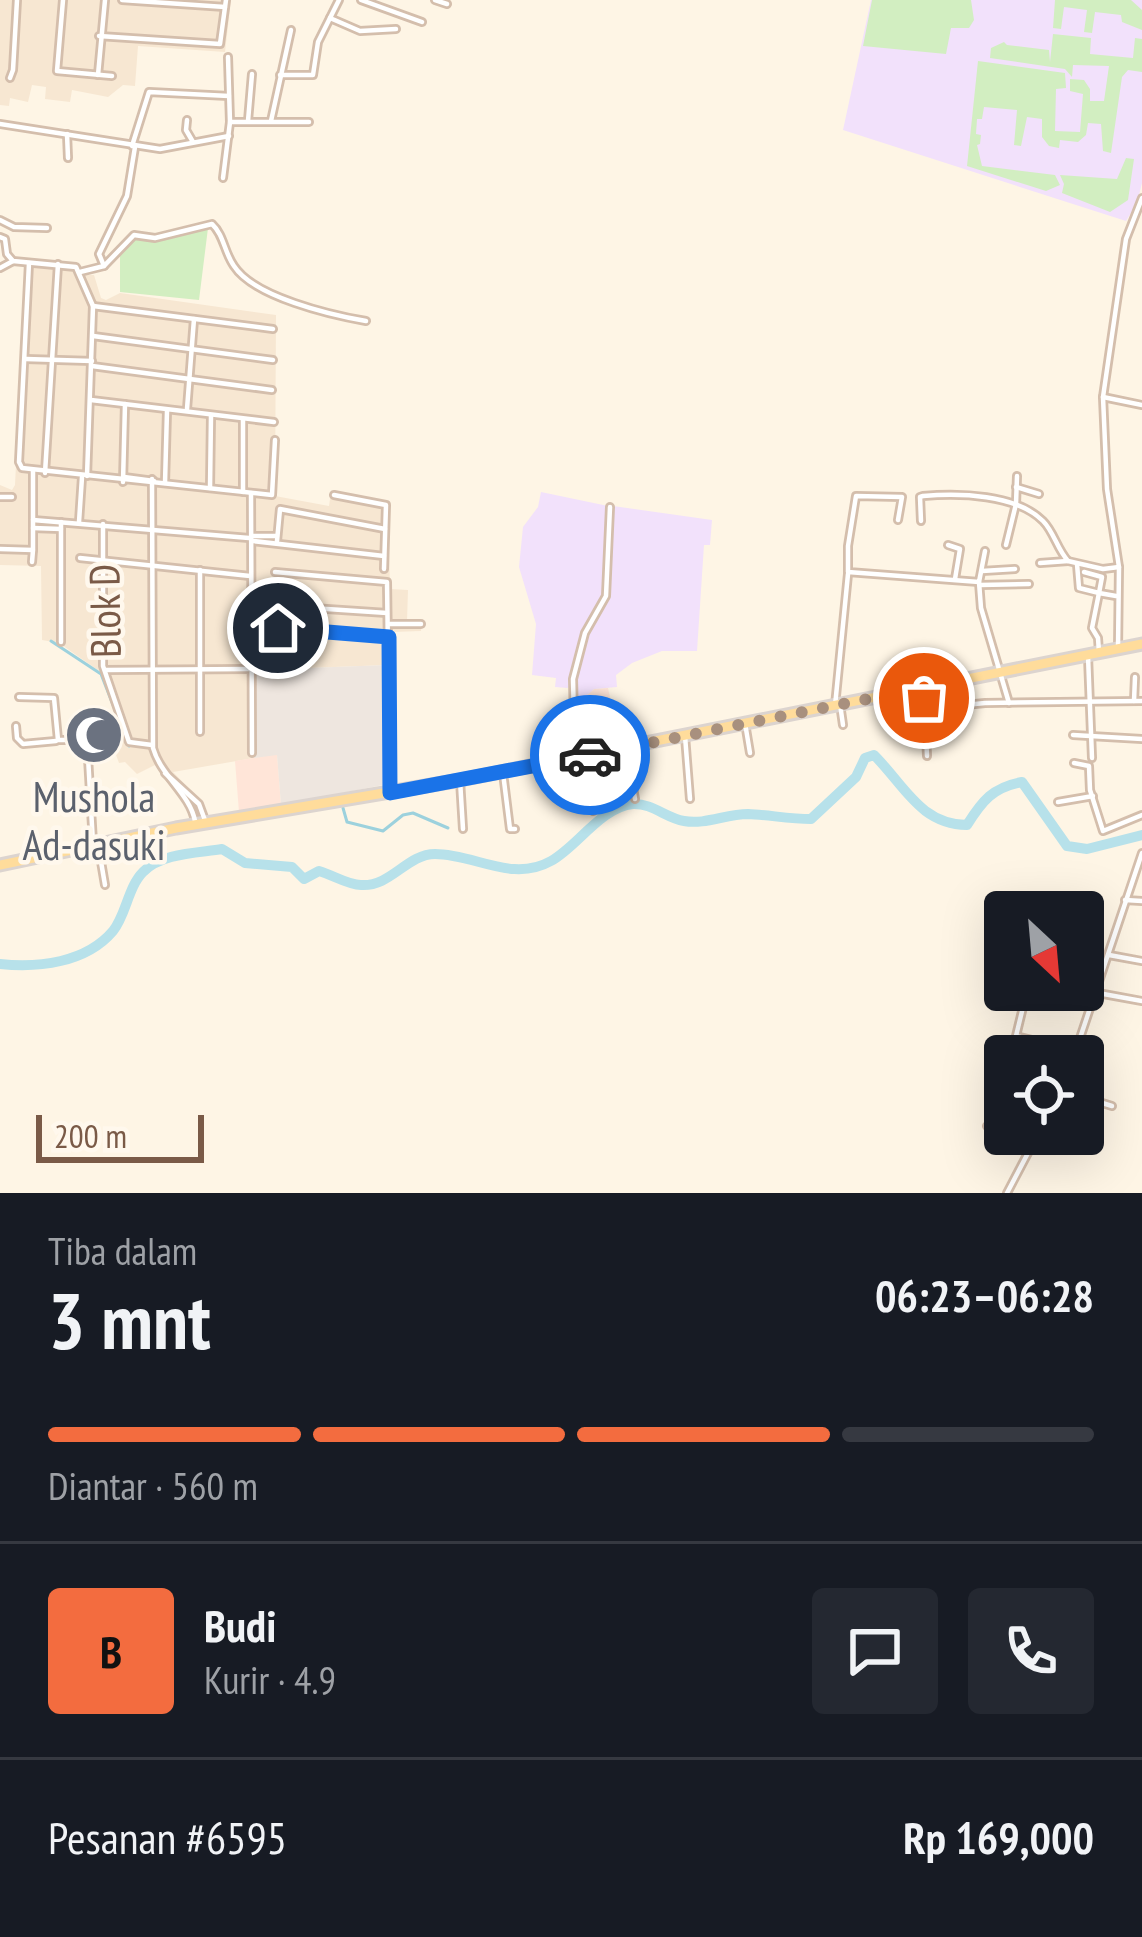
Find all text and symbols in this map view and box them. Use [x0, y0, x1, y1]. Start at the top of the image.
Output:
street label: Blok D [76, 564, 133, 658]
pin [227, 577, 329, 679]
icon: home [245, 595, 311, 661]
pin [873, 647, 975, 749]
icon: bag [891, 665, 957, 731]
courier [530, 695, 650, 815]
mosque icon: Mushola Ad-dasuki [63, 704, 125, 766]
icon: car [557, 722, 623, 788]
place label: Mushola Ad-dasuki [22, 769, 166, 872]
north arrow [984, 891, 1104, 1011]
map controls [984, 891, 1104, 1155]
button: locate [984, 1035, 1104, 1155]
scale bar [36, 1109, 204, 1162]
text: 200 m [54, 1114, 127, 1157]
text: Tiba dalam [48, 1225, 197, 1276]
text: 06:23–06:28 [875, 1266, 1094, 1324]
text: 3 mnt [48, 1270, 211, 1371]
text: Diantar · 560 m [48, 1460, 258, 1511]
button: chat [812, 1588, 938, 1714]
button: phone [968, 1588, 1094, 1714]
text: Budi [204, 1596, 276, 1654]
text: B [100, 1622, 122, 1680]
text: Kurir · 4.9 [204, 1654, 336, 1705]
text: Pesanan #6595 [48, 1808, 287, 1866]
text: Rp 169,000 [903, 1808, 1094, 1866]

